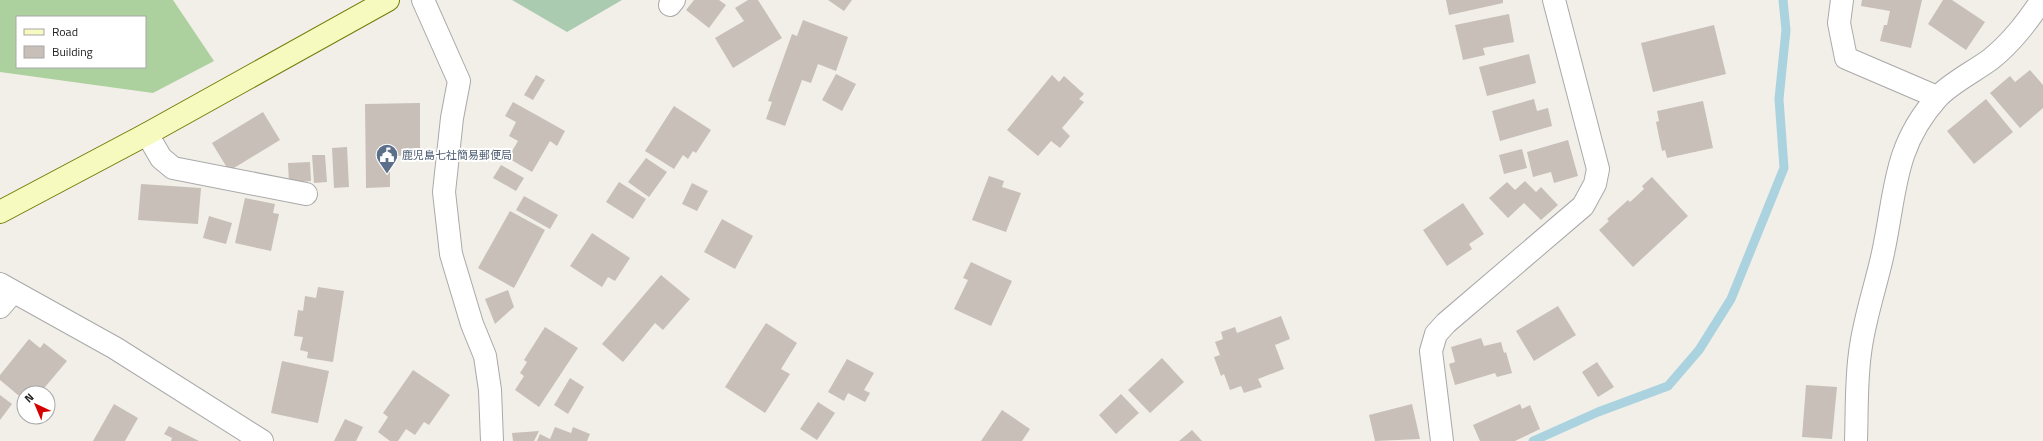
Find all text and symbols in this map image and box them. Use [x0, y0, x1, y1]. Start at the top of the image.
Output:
legend [16, 16, 146, 68]
text: Road [52, 22, 78, 41]
text: Building [52, 42, 93, 61]
public building icon: 鹿児島七社簡易郵便局 [374, 142, 400, 175]
place label: 鹿児島七社簡易郵便局 [402, 147, 512, 163]
north arrow [16, 385, 56, 425]
text: N [21, 389, 37, 406]

